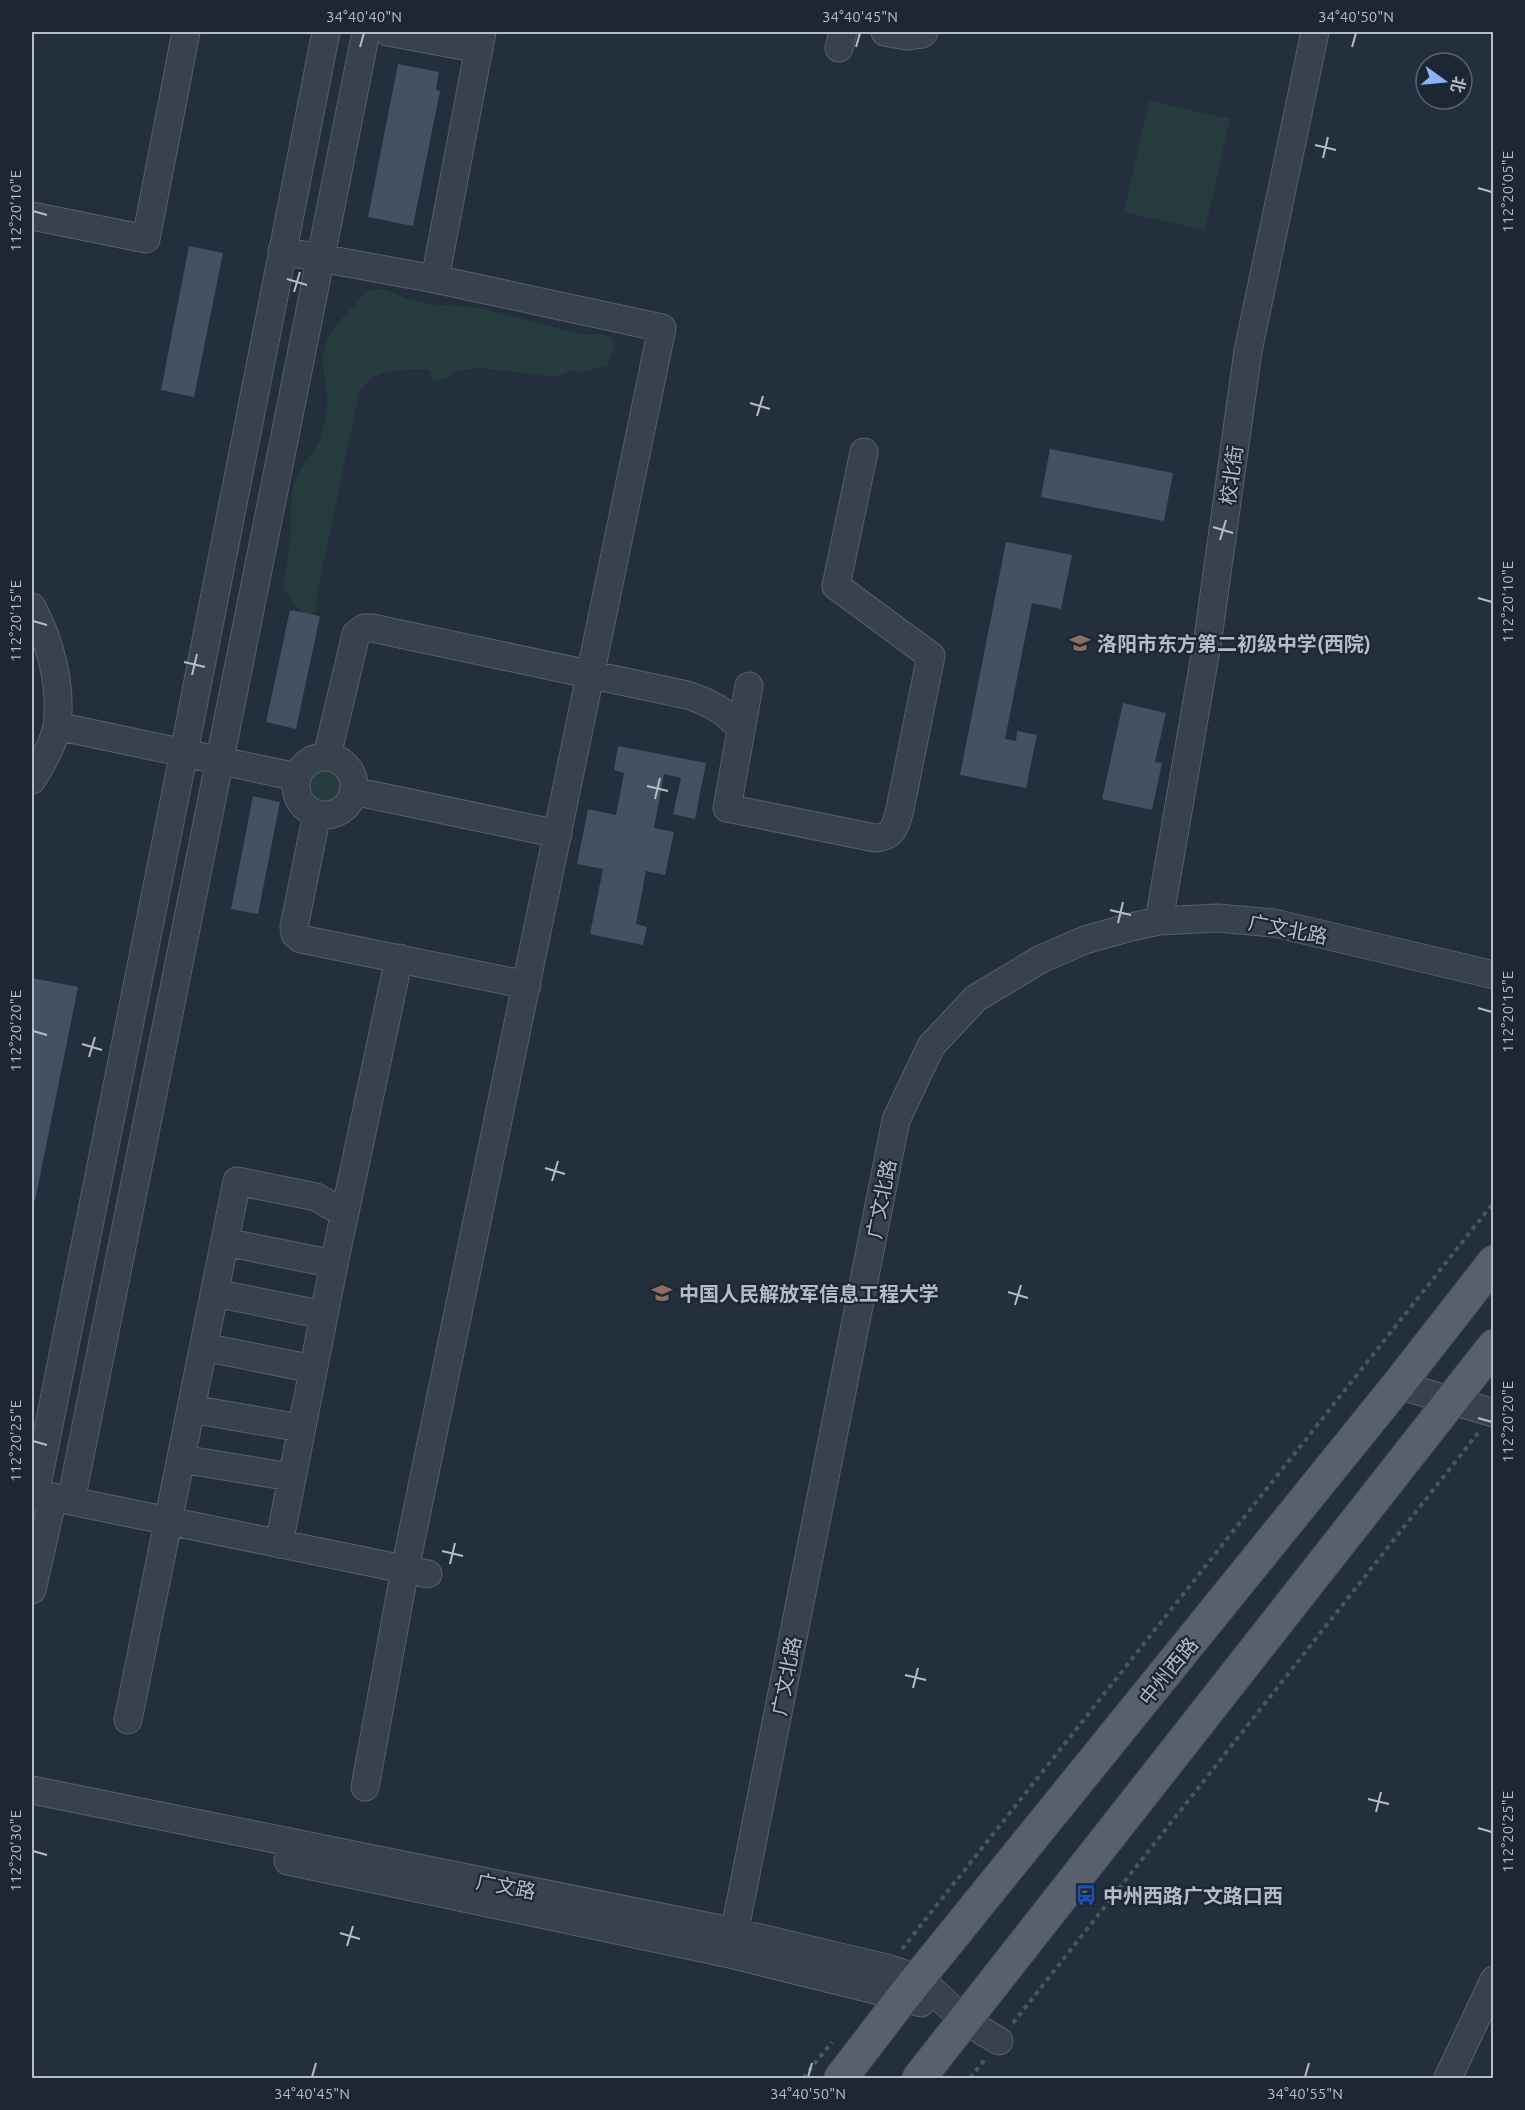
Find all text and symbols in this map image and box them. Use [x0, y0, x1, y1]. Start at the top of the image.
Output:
text: 34°40'40"N [326, 8, 402, 25]
text: 34°40'45"N [822, 8, 898, 25]
text: 34°40'50"N [1318, 8, 1394, 25]
north arrow [1414, 51, 1474, 111]
text: 北 [1448, 75, 1469, 95]
text: 112°20'05"E [1499, 151, 1516, 233]
text: 112°20'10"E [7, 170, 24, 252]
street label: 校北街 [1215, 444, 1247, 506]
text: 112°20'10"E [1499, 561, 1516, 643]
text: 112°20'15"E [7, 580, 24, 662]
school or university icon: 洛阳市东方第二初级中学(西院) [1068, 631, 1092, 655]
place label: 洛阳市东方第二初级中学(西院) [1097, 632, 1371, 655]
street label: 广文北路 [1247, 910, 1329, 948]
text: 112°20'15"E [1499, 971, 1516, 1053]
text: 112°20'20"E [7, 990, 24, 1072]
street label: 广文北路 [862, 1158, 900, 1240]
school or university icon: 中国人民解放军信息工程大学 [650, 1281, 674, 1305]
place label: 中国人民解放军信息工程大学 [679, 1282, 939, 1305]
text: 112°20'20"E [1499, 1381, 1516, 1463]
text: 112°20'25"E [7, 1400, 24, 1482]
street label: 中州西路 [1134, 1633, 1202, 1709]
street label: 广文北路 [767, 1635, 805, 1717]
text: 112°20'25"E [1499, 1791, 1516, 1873]
text: 112°20'30"E [7, 1810, 24, 1892]
street label: 广文路 [474, 1869, 538, 1903]
bus stop icon: 中州西路广文路口西 [1074, 1883, 1098, 1907]
place label: 中州西路广文路口西 [1103, 1884, 1283, 1907]
text: 34°40'45"N [274, 2085, 350, 2102]
text: 34°40'50"N [770, 2085, 846, 2102]
text: 34°40'55"N [1267, 2085, 1343, 2102]

